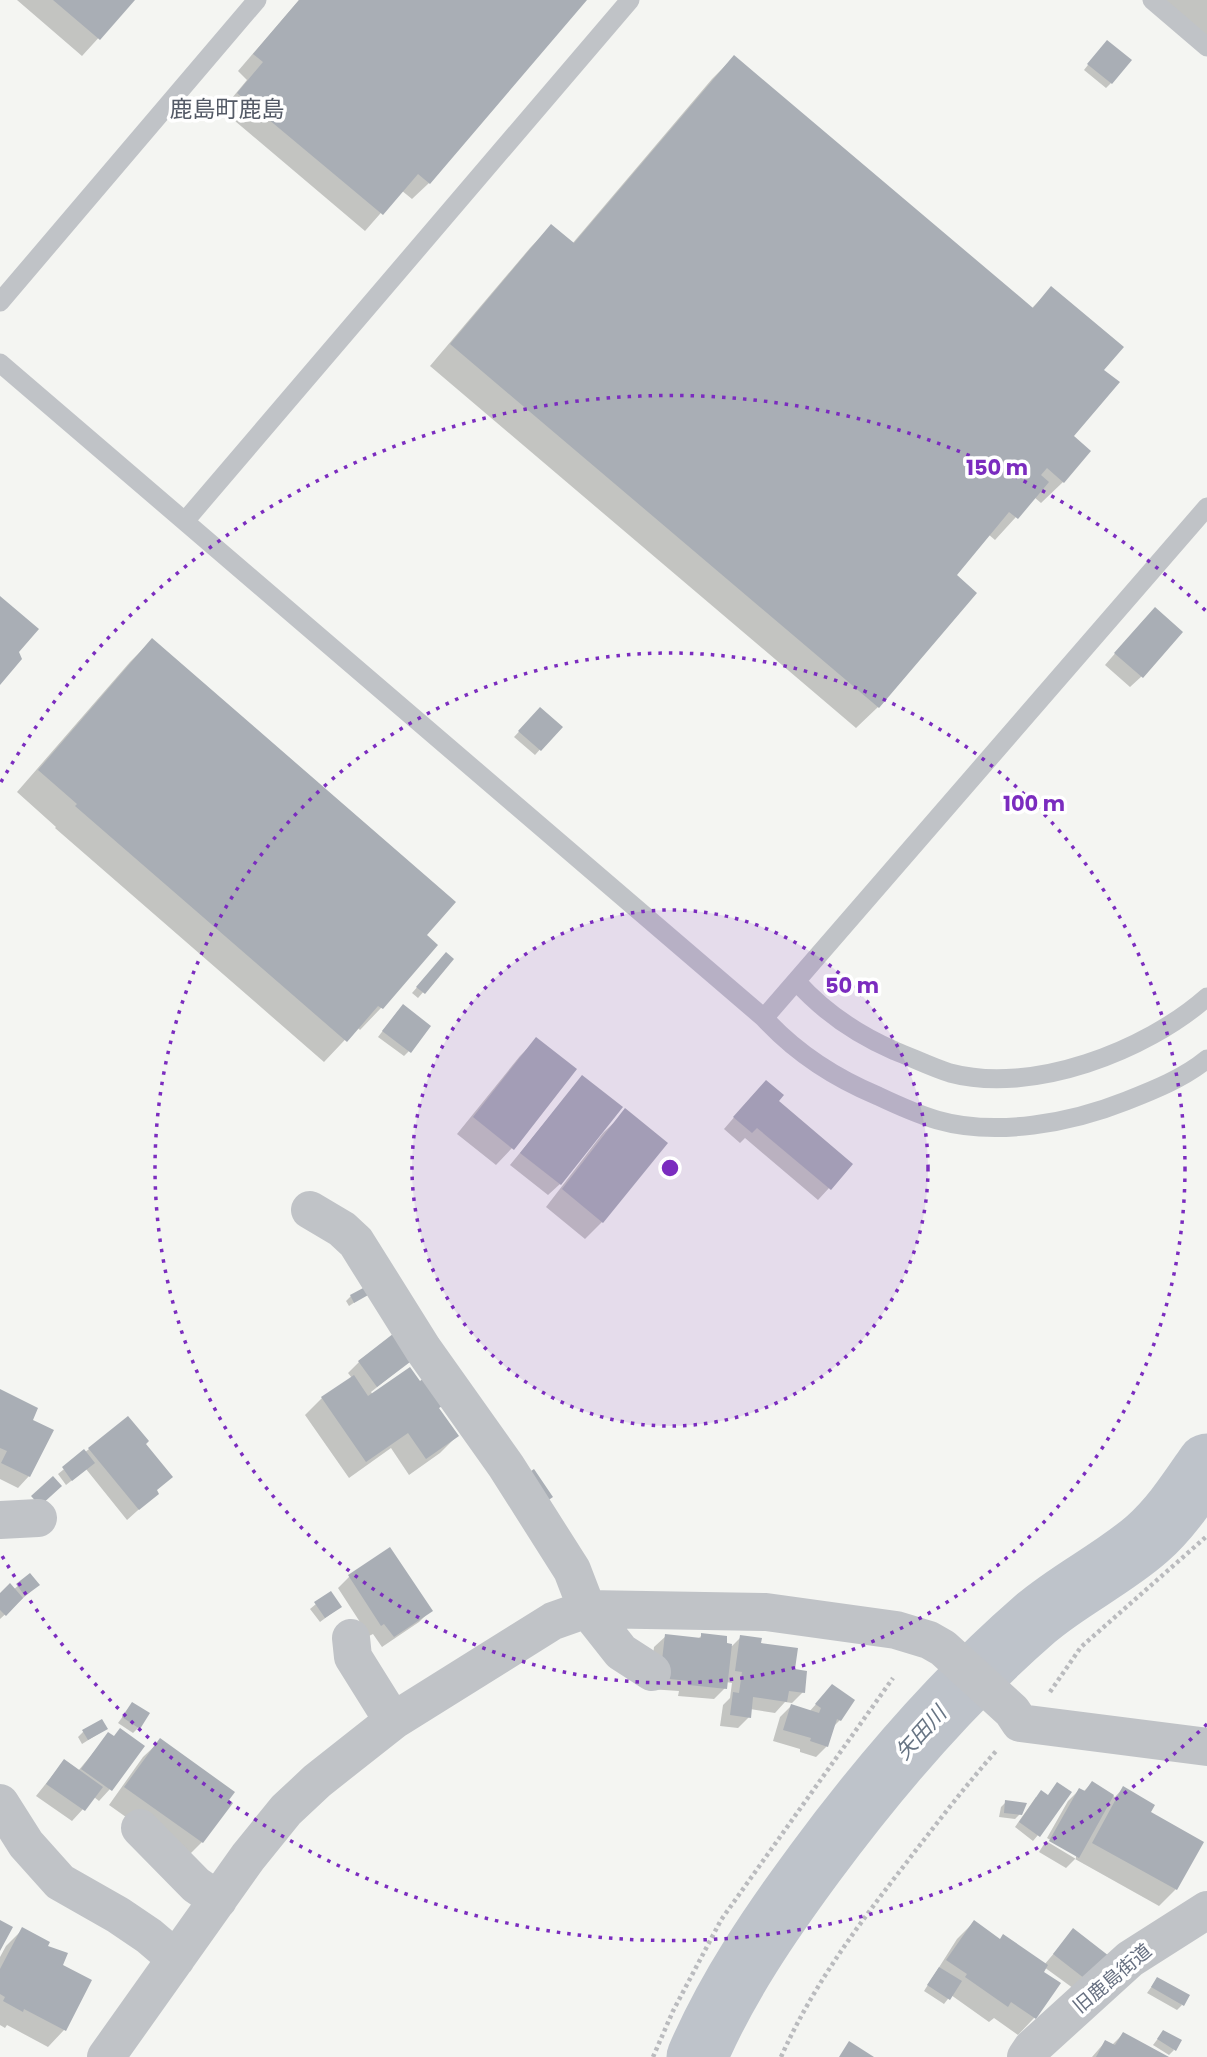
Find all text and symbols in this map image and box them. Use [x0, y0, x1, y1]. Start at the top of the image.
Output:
district label: 鹿島町鹿島 [170, 93, 285, 125]
text: 150 m [966, 453, 1028, 482]
text: 100 m [1003, 789, 1065, 818]
text: 50 m [825, 971, 879, 1000]
centre of rings [658, 1156, 682, 1180]
water label: 矢田川 [889, 1698, 954, 1766]
street label: 旧鹿島街道 [1067, 1938, 1157, 2019]

